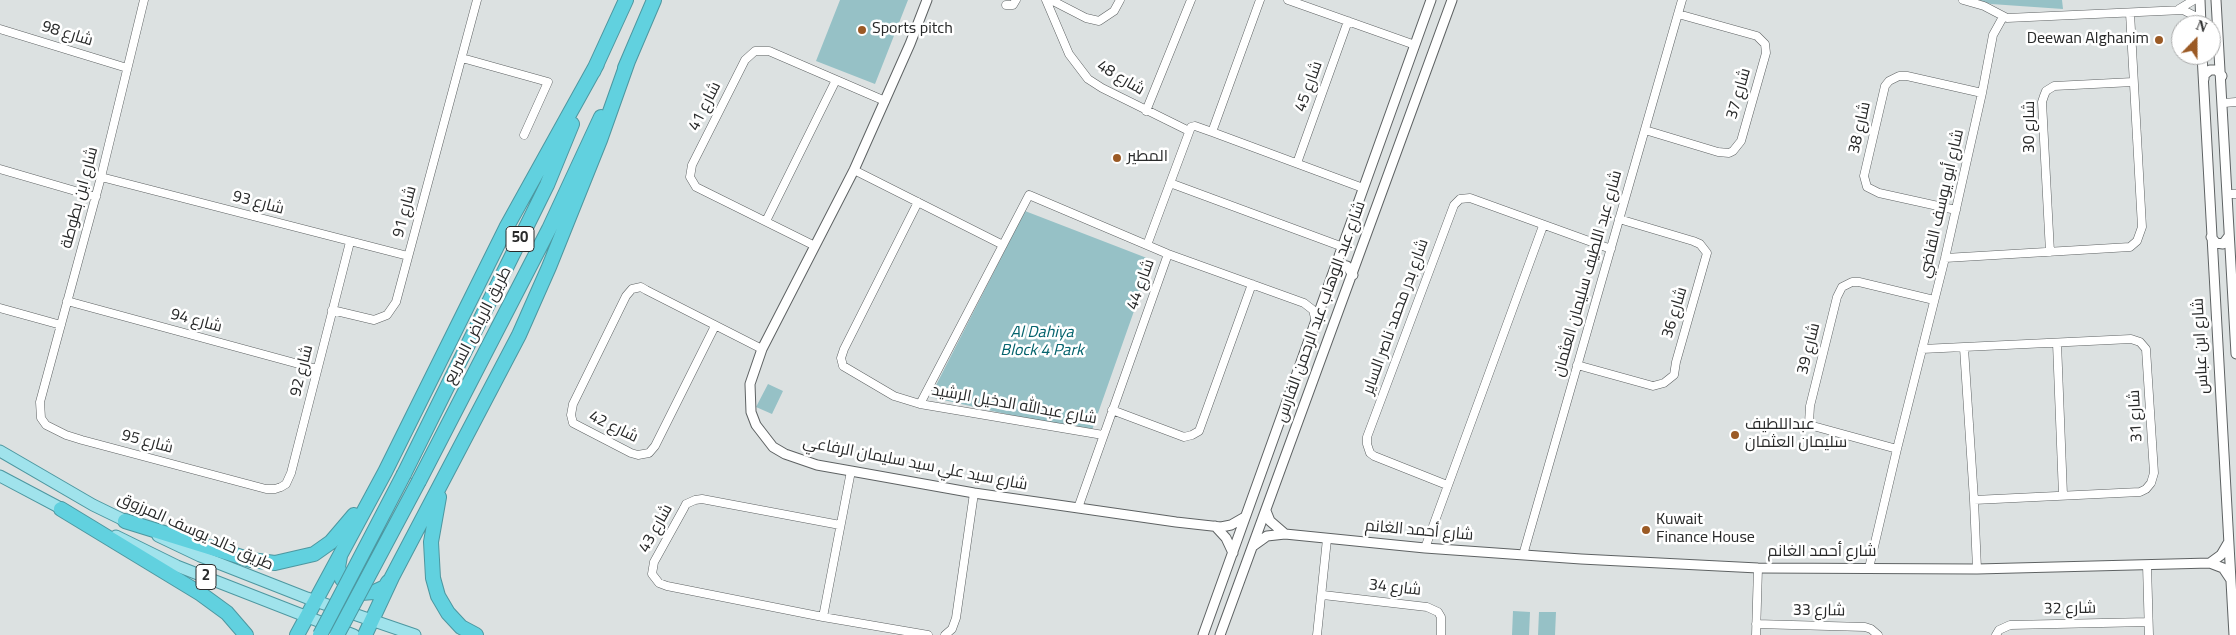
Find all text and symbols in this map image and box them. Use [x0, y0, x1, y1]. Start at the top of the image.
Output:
north arrow [2171, 15, 2221, 65]
street label: شارع 98 [39, 18, 95, 52]
text: N [2194, 18, 2209, 35]
place label: Sports pitch [872, 20, 953, 40]
marker: Sports pitch [856, 24, 868, 36]
place label: Deewan Alghanim [2027, 30, 2149, 50]
marker: Deewan Alghanim [2153, 34, 2165, 46]
street label: شارع 48 [1093, 57, 1147, 101]
street label: شارع 45 [1292, 59, 1328, 115]
street label: شارع 37 [1724, 66, 1756, 122]
street label: شارع 41 [686, 79, 726, 135]
street label: شارع 38 [1846, 100, 1876, 156]
street label: شارع 30 [2021, 101, 2041, 153]
street label: شارع أبو يوسف القاضي [1917, 128, 1969, 280]
street label: شارع ابن بطوطة [58, 145, 104, 251]
place label: المطير [1127, 148, 1168, 168]
marker: المطير [1111, 152, 1123, 164]
street label: شارع عبد اللطيف سليمان العثمان [1550, 169, 1628, 379]
street label: شارع 91 [390, 184, 422, 240]
street label: شارع 93 [230, 188, 286, 220]
street label: شارع عبد الوهاب عبد الرحمن الفارس [1273, 199, 1371, 425]
road number: 50 [506, 226, 534, 252]
street label: شارع بدر محمد ناصر الساير [1360, 237, 1434, 397]
street label: شارع 44 [1124, 257, 1160, 313]
street label: طريق الرياض السريع [441, 264, 517, 388]
street label: شارع 36 [1659, 285, 1693, 341]
street label: شارع ابن عباس [2190, 298, 2214, 394]
street label: شارع 94 [168, 306, 224, 338]
street label: شارع 39 [1794, 321, 1826, 377]
park label: Al Dahiya Block 4 Park [1000, 324, 1084, 362]
street label: شارع 92 [287, 343, 319, 399]
street label: شارع عبدالله الدخيل الرشيد [930, 382, 1098, 430]
street label: شارع 31 [2126, 389, 2148, 443]
street label: شارع 42 [585, 408, 641, 448]
place label: عبداللطيف سليمان العثمان [1745, 416, 1847, 454]
street label: شارع 95 [119, 427, 175, 459]
marker: عبداللطيف سليمان العثمان [1729, 429, 1741, 441]
street label: شارع سيد علي سيد سليمان الرفاعي [801, 434, 1029, 496]
street label: طريق خالد يوسف المرزوق [114, 490, 276, 576]
street label: شارع 43 [636, 501, 678, 557]
place label: Kuwait Finance House [1656, 511, 1755, 549]
street label: شارع أحمد الغانم [1364, 518, 1474, 546]
marker: Kuwait Finance House [1640, 524, 1652, 536]
street label: شارع أحمد الغانم [1768, 543, 1876, 563]
road number: 2 [196, 564, 216, 590]
street label: شارع 34 [1368, 577, 1422, 601]
street label: شارع 32 [2044, 600, 2096, 620]
street label: شارع 33 [1793, 602, 1845, 622]

